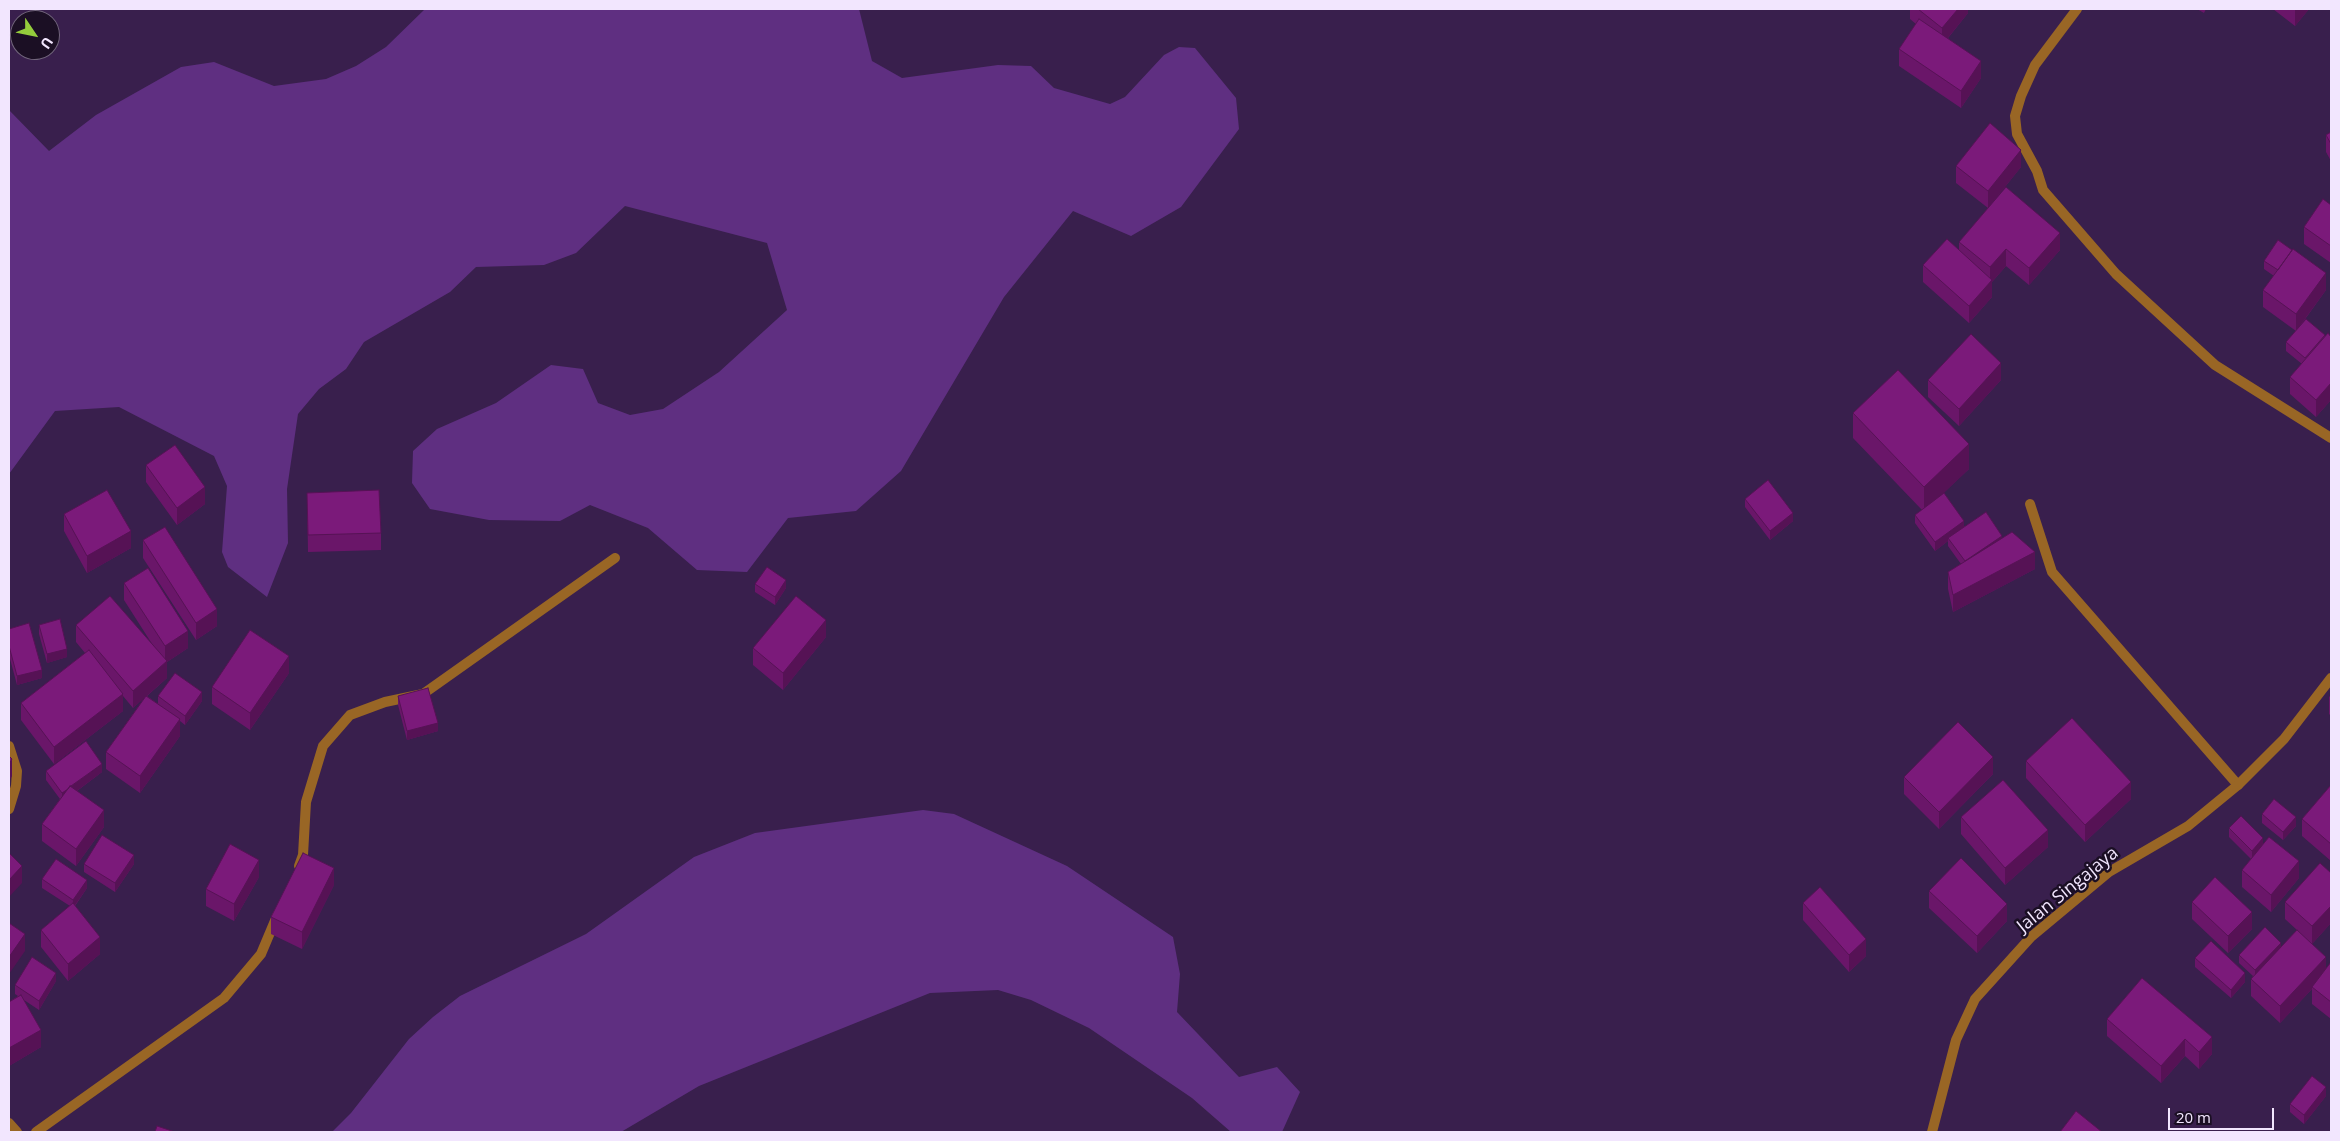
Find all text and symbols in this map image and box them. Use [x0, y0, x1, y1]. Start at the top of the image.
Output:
north arrow [10, 10, 60, 60]
text: U [36, 33, 58, 53]
street label: Jalan Singajaya [2013, 843, 2123, 937]
scale bar [2170, 1098, 2276, 1130]
text: 20 m [2176, 1107, 2211, 1127]

